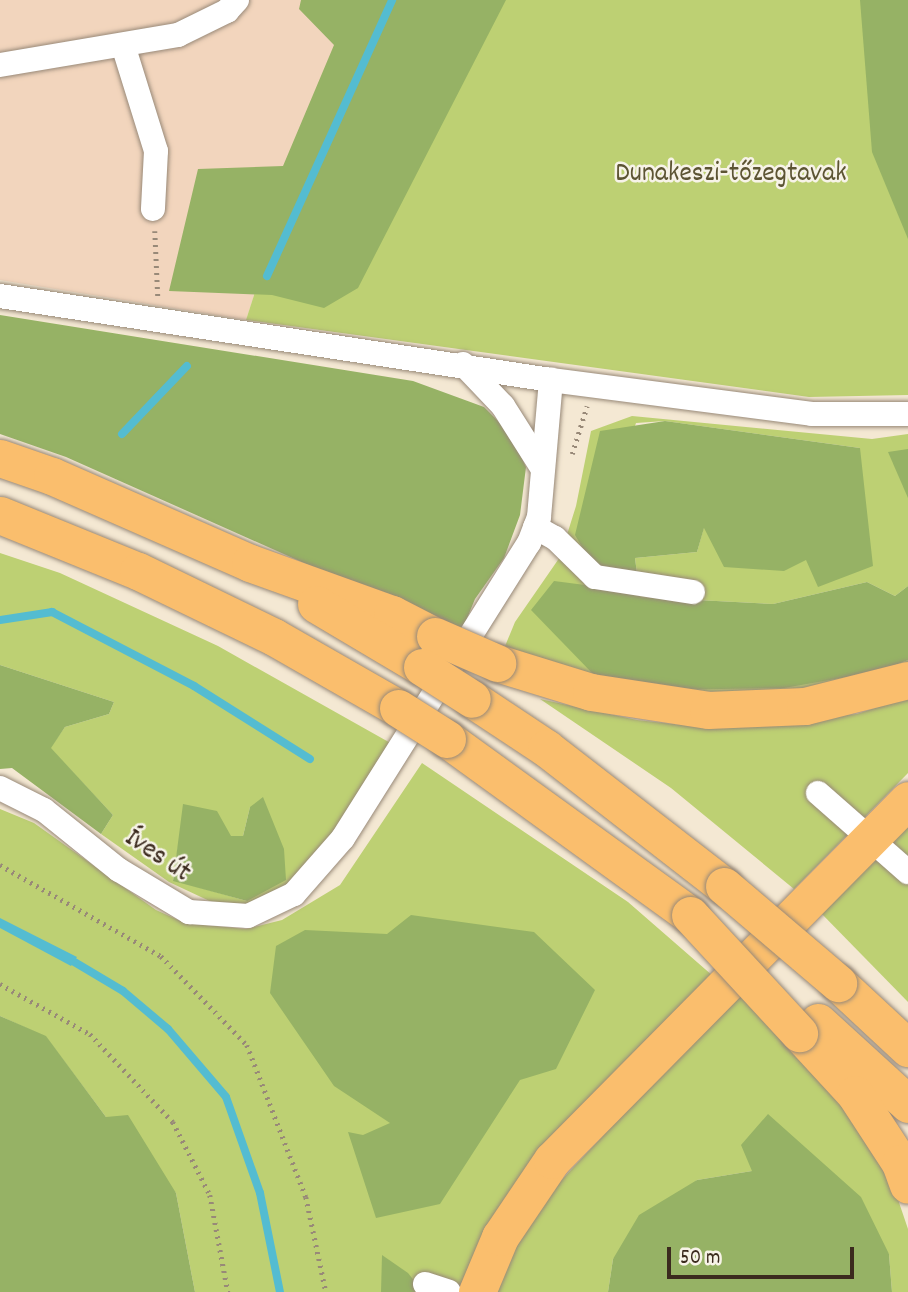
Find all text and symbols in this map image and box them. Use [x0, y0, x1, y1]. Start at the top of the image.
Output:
park label: Dunakeszi-tőzegtavak [615, 158, 847, 192]
street label: Íves út [118, 823, 196, 891]
scale bar [670, 1232, 857, 1276]
text: 50 m [680, 1244, 720, 1274]

